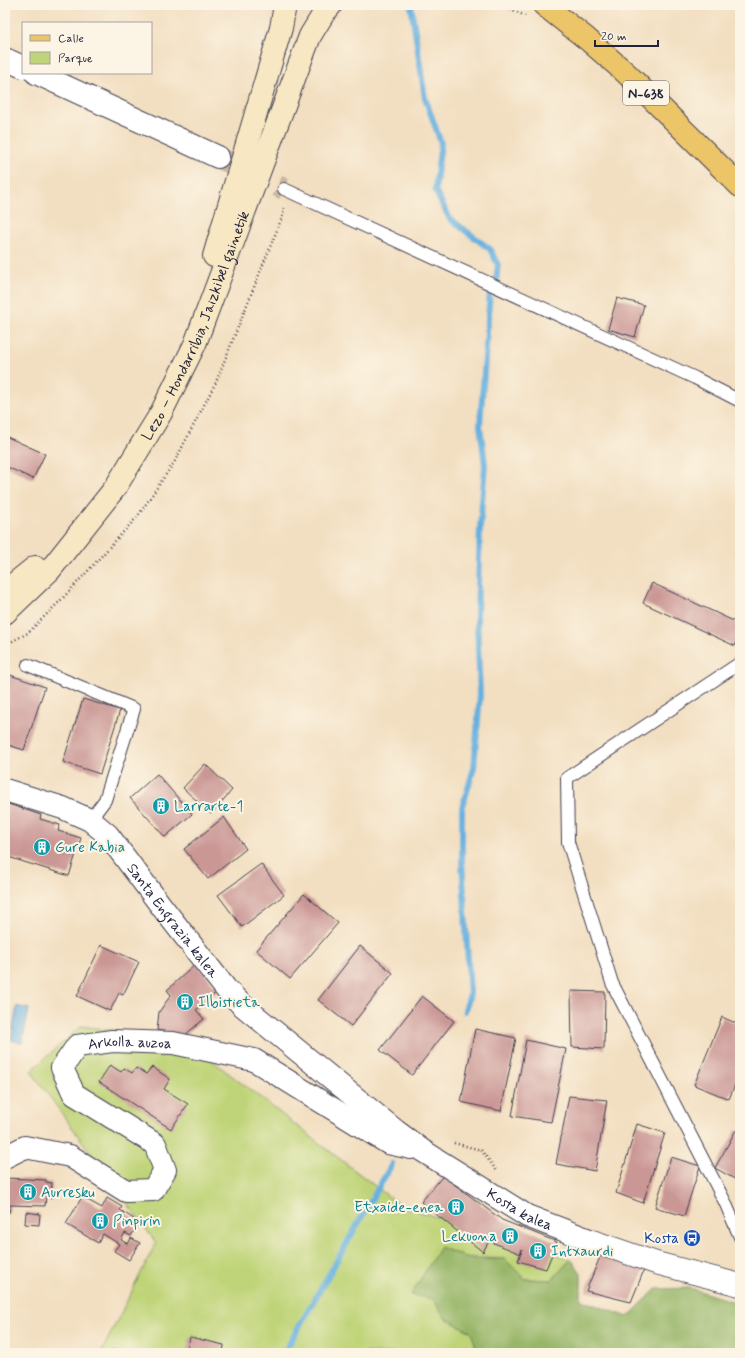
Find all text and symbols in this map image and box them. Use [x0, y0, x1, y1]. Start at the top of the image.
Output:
legend [22, 22, 152, 74]
scale bar [595, 22, 658, 48]
text: 20 m [601, 29, 627, 45]
text: Calle [58, 31, 84, 47]
text: Parque [58, 51, 93, 67]
road number: N-638 [623, 81, 669, 105]
street label: Lezo – Hondarribia, Jaizkibel gainetik [138, 208, 255, 445]
building icon: Larrarte-1 [151, 796, 171, 816]
place label: Larrarte-1 [174, 797, 243, 817]
building icon: Gure Kabia [32, 837, 52, 857]
place label: Gure Kabia [55, 838, 125, 858]
street label: Santa Engrazia kalea [122, 859, 223, 983]
building icon: Ilbistieta [175, 992, 195, 1012]
place label: Ilbistieta [198, 993, 261, 1013]
street label: Arkolla auzoa [87, 1032, 172, 1055]
building icon: Aurresku [18, 1182, 38, 1202]
place label: Aurresku [41, 1183, 95, 1203]
street label: Kosta kalea [482, 1184, 555, 1236]
building icon: Etxaide-enea [446, 1197, 466, 1217]
place label: Etxaide-enea [354, 1198, 444, 1218]
building icon: Pinpirin [90, 1211, 110, 1231]
place label: Pinpirin [113, 1212, 161, 1232]
building icon: Lekuona [500, 1226, 520, 1246]
place label: Lekuona [441, 1227, 497, 1247]
bus stop icon: Kosta [682, 1228, 702, 1248]
place label: Kosta [644, 1229, 679, 1249]
building icon: Intxaurdi [528, 1241, 548, 1261]
place label: Intxaurdi [551, 1242, 613, 1262]

